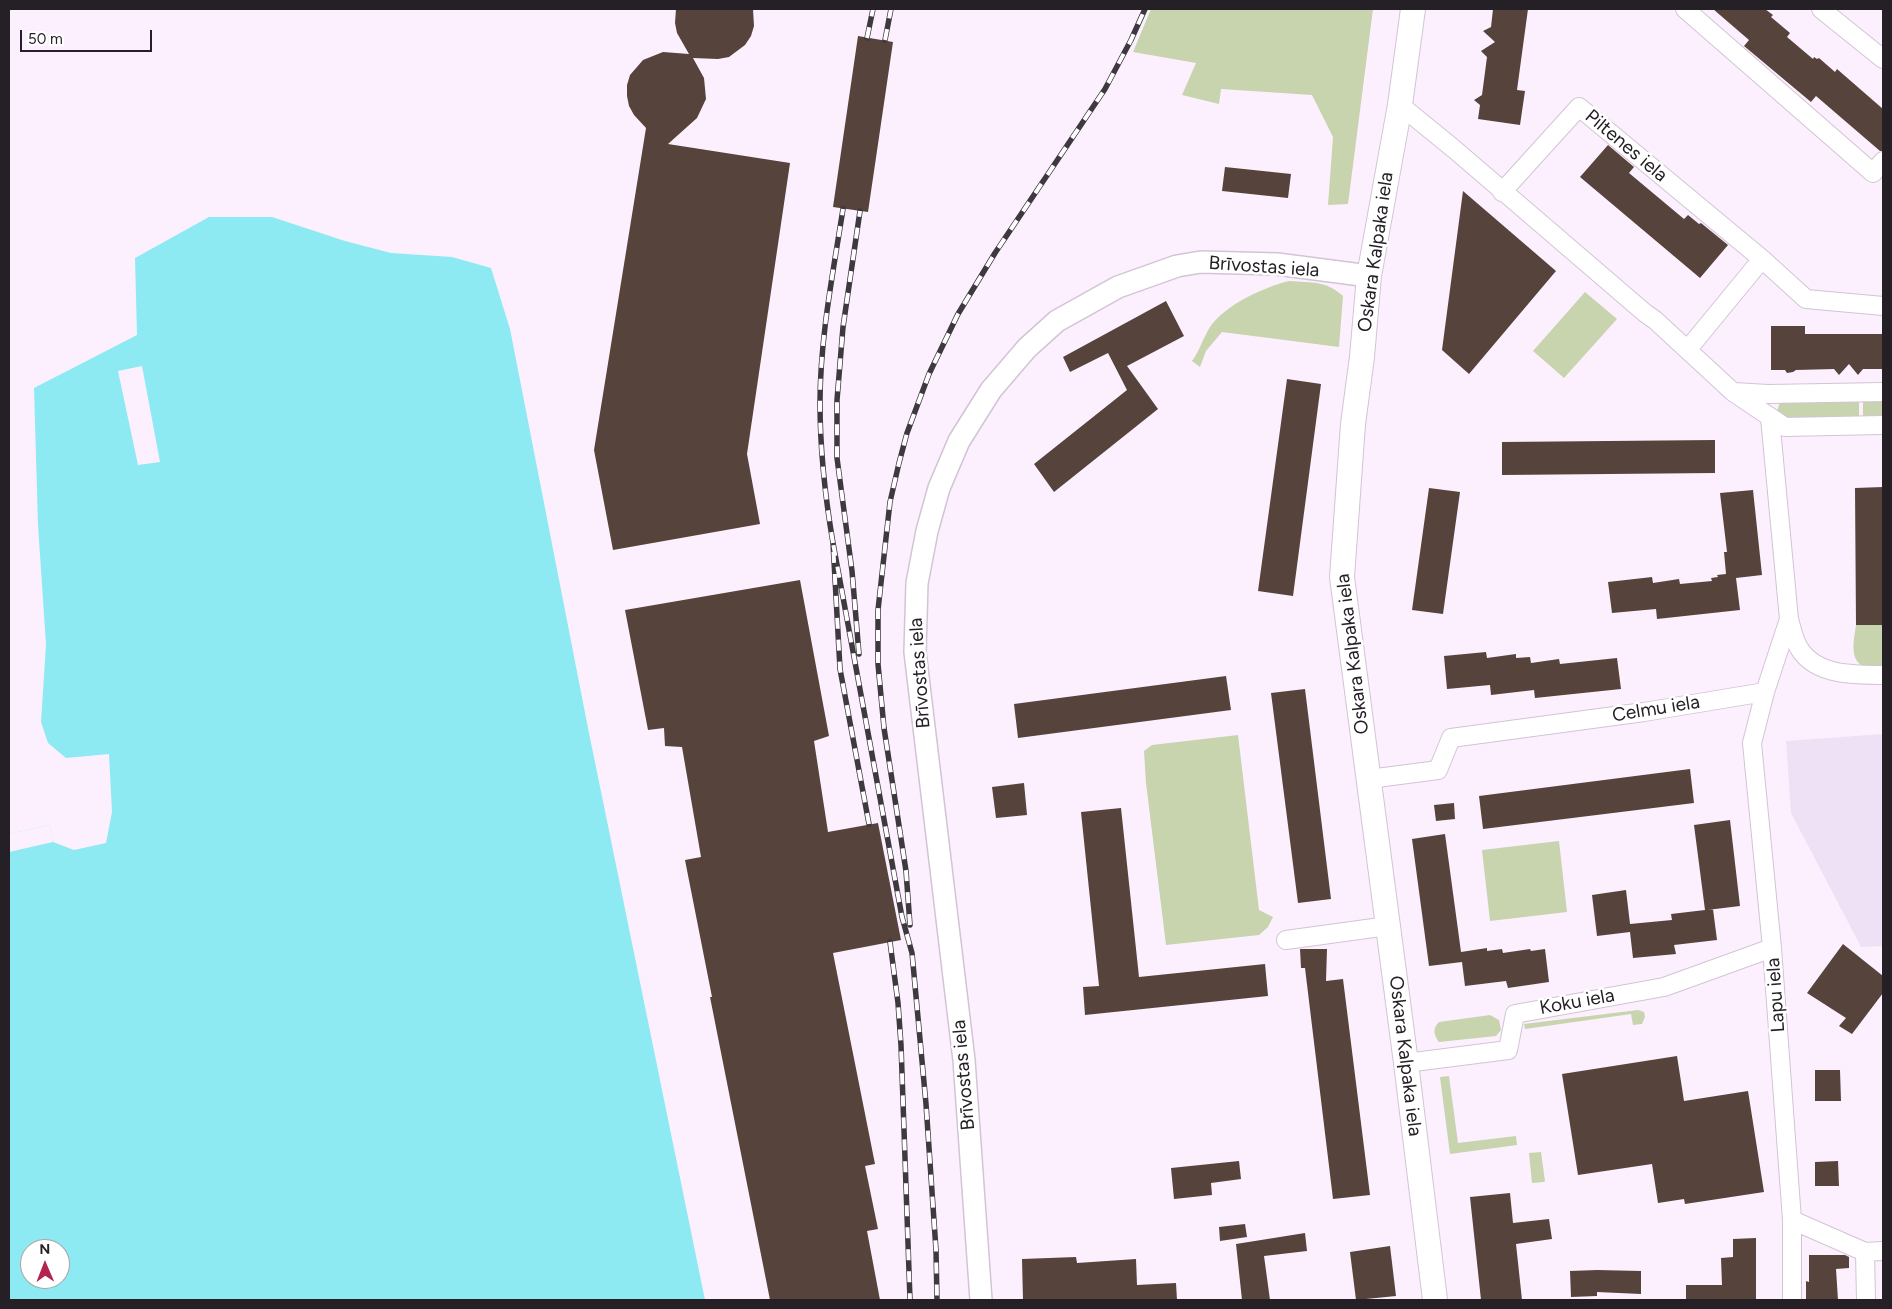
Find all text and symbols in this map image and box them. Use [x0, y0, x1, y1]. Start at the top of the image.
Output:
scale bar [22, 20, 155, 52]
text: 50 m [28, 30, 63, 48]
street label: Piltenes iela [1580, 105, 1672, 187]
street label: Oskara Kalpaka iela [1353, 171, 1399, 333]
street label: Brīvostas iela [1208, 252, 1320, 282]
street label: Oskara Kalpaka iela [1332, 573, 1374, 735]
street label: Brīvostas iela [905, 617, 935, 729]
street label: Celmu iela [1611, 691, 1701, 727]
street label: Lapu iela [1762, 957, 1790, 1033]
street label: Oskara Kalpaka iela [1384, 975, 1426, 1137]
street label: Koku iela [1538, 984, 1616, 1020]
street label: Brīvostas iela [948, 1019, 980, 1131]
north arrow [20, 1239, 70, 1289]
text: N [39, 1241, 50, 1258]

